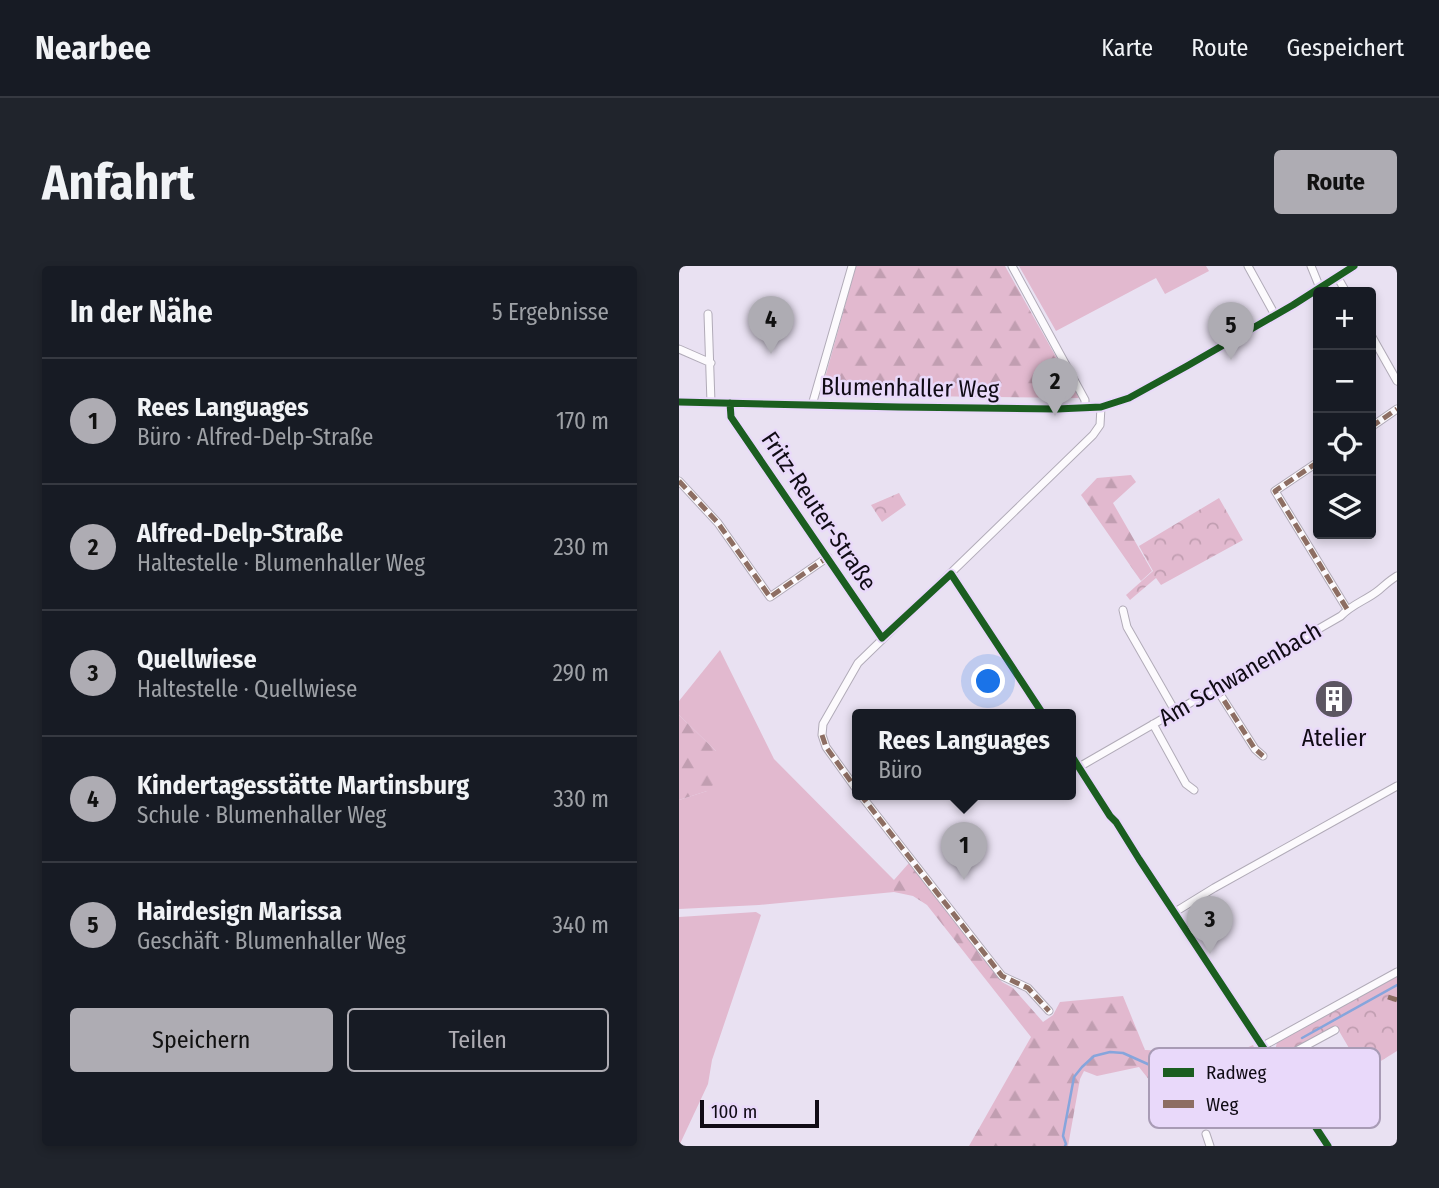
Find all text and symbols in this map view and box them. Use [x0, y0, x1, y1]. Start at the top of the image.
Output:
text: Nearbee [35, 28, 151, 68]
text: Karte [1101, 34, 1153, 62]
text: Route [1191, 34, 1248, 62]
text: Gespeichert [1286, 34, 1404, 62]
button: Route [1274, 150, 1397, 214]
text: Anfahrt [42, 153, 195, 212]
map controls [1313, 287, 1376, 539]
button: + [1313, 287, 1376, 350]
text: In der Nähe [70, 294, 213, 330]
pin: 4 [748, 296, 794, 354]
text: 5 Ergebnisse [492, 298, 609, 326]
pin: 5 [1208, 302, 1254, 360]
button: − [1313, 350, 1376, 413]
pin: 2 [1032, 358, 1078, 416]
street label: Blumenhaller Weg [821, 372, 1000, 404]
text: Rees Languages [137, 392, 309, 423]
text: 1 [88, 407, 98, 435]
text: 170 m [556, 407, 609, 435]
button: locate [1313, 413, 1376, 476]
text: Büro · Alfred-Delp-Straße [137, 423, 373, 451]
street label: Fritz-Reuter-Straße [756, 426, 882, 596]
button: layers [1313, 476, 1376, 539]
text: Alfred-Delp-Straße [137, 518, 343, 549]
text: 2 [88, 533, 98, 561]
text: 230 m [553, 533, 609, 561]
text: Haltestelle · Blumenhaller Weg [137, 549, 425, 577]
street label: Am Schwanenbach [1154, 616, 1326, 732]
text: Quellwiese [137, 644, 257, 675]
text: 3 [88, 659, 98, 687]
text: 290 m [553, 659, 609, 687]
your location [971, 664, 1005, 698]
text: Haltestelle · Quellwiese [137, 675, 357, 703]
building icon: Atelier [1313, 678, 1355, 720]
popup [852, 709, 1076, 800]
place label: Atelier [1302, 724, 1367, 752]
text: Rees Languages [878, 725, 1050, 756]
text: Büro [878, 756, 922, 784]
text: Kindertagesstätte Martinsburg [137, 770, 469, 801]
text: 4 [87, 785, 99, 813]
text: 330 m [553, 785, 609, 813]
text: Schule · Blumenhaller Weg [137, 801, 386, 829]
pin: 1 [941, 822, 987, 880]
text: Hairdesign Marissa [137, 896, 342, 927]
pin: 3 [1187, 896, 1233, 954]
text: 5 [87, 911, 99, 939]
text: 340 m [553, 911, 609, 939]
text: Geschäft · Blumenhaller Weg [137, 927, 406, 955]
button: Speichern [70, 1008, 333, 1072]
button: Teilen [347, 1008, 609, 1072]
legend [1149, 1048, 1380, 1128]
text: Radweg [1206, 1061, 1266, 1084]
text: Weg [1206, 1093, 1238, 1116]
scale bar [700, 1097, 819, 1129]
text: 100 m [711, 1100, 757, 1123]

